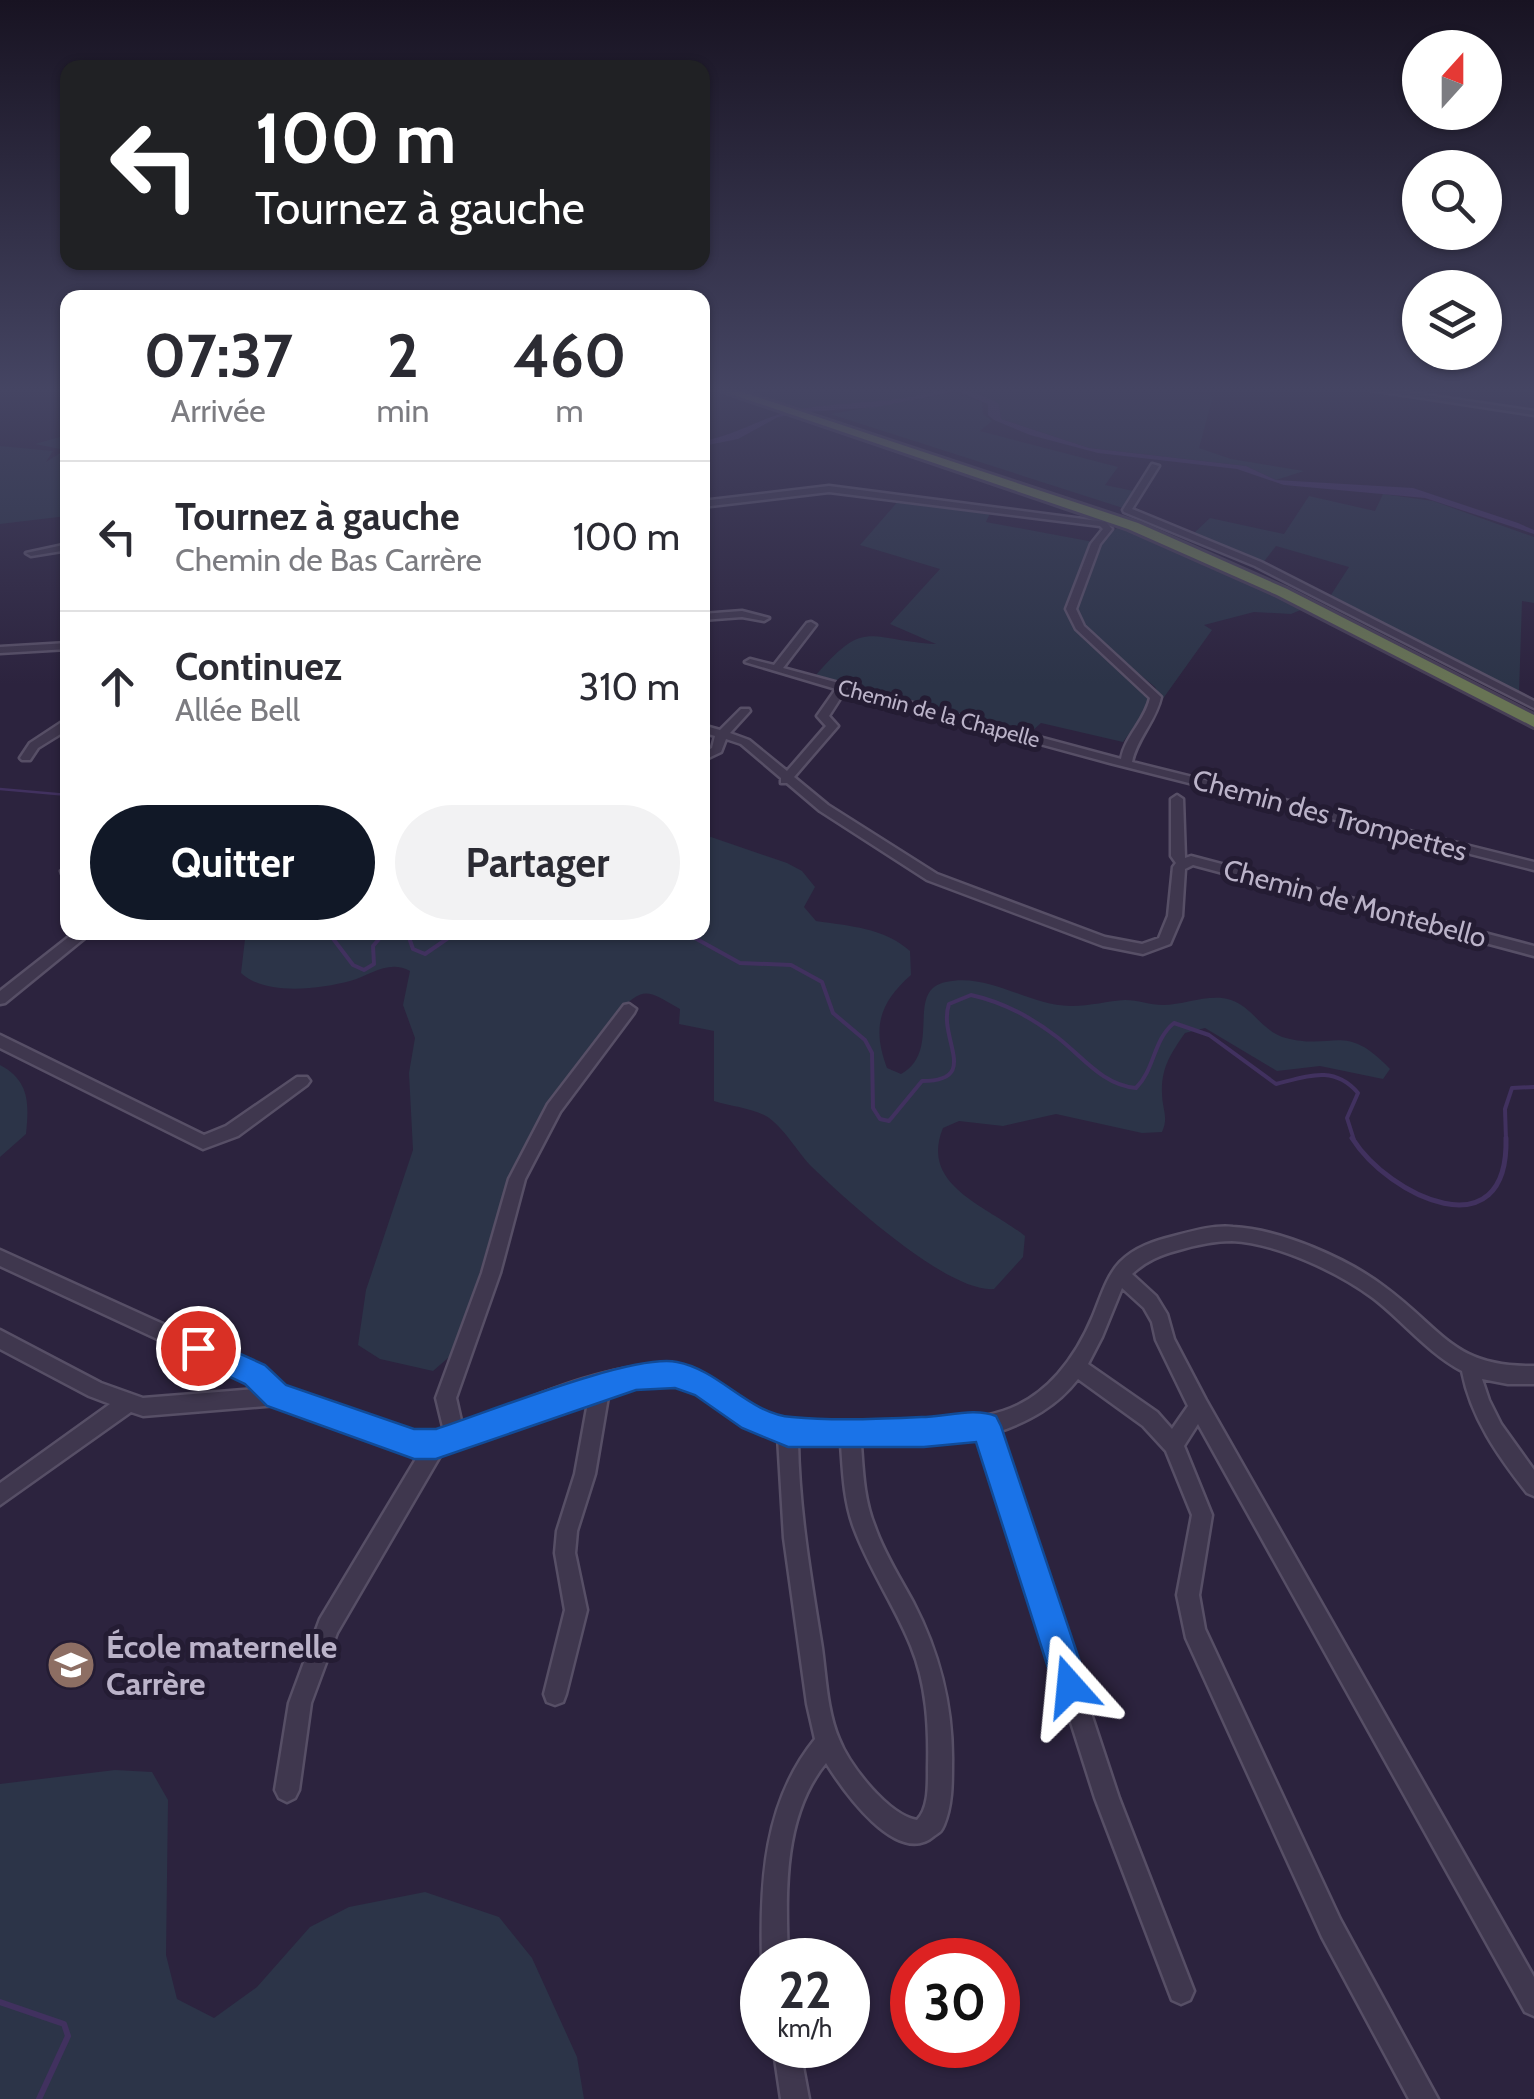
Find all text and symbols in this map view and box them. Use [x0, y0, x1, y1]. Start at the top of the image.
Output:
north arrow [1402, 30, 1502, 130]
map controls [1402, 30, 1502, 370]
text: 100 m [255, 95, 456, 181]
icon: left [90, 100, 220, 230]
button: search [1402, 150, 1502, 250]
text: Tournez à gauche [255, 181, 585, 235]
button: layers [1402, 270, 1502, 370]
text: 07:37 [144, 319, 293, 392]
text: 2 [387, 319, 419, 392]
text: 460 [513, 319, 626, 392]
text: Arrivée [171, 391, 266, 430]
text: min [377, 391, 429, 430]
text: m [556, 391, 584, 430]
text: Tournez à gauche [175, 493, 460, 540]
icon: left [90, 509, 145, 564]
text: 100 m [573, 513, 680, 560]
text: Chemin de Bas Carrère [175, 540, 482, 579]
text: Continuez [175, 643, 342, 690]
icon: ahead [90, 659, 145, 714]
text: 310 m [579, 663, 680, 710]
street label: Chemin de la Chapelle [835, 674, 1043, 753]
text: Allée Bell [175, 690, 300, 729]
street label: Chemin des Trompettes [1189, 762, 1471, 868]
button: Quitter [90, 805, 375, 920]
button: Partager [395, 805, 680, 920]
street label: Chemin de Montebello [1220, 852, 1490, 954]
pin [156, 1306, 241, 1391]
icon: arrive [171, 1321, 226, 1376]
place label: École maternelle Carrère [106, 1627, 337, 1703]
position arrow [1018, 1634, 1122, 1738]
school or university icon: École maternelle Carrère [45, 1639, 97, 1691]
speed limit sign: 30 [890, 1938, 1020, 2068]
text: 22 [779, 1960, 831, 2021]
text: km/h [778, 2013, 832, 2043]

